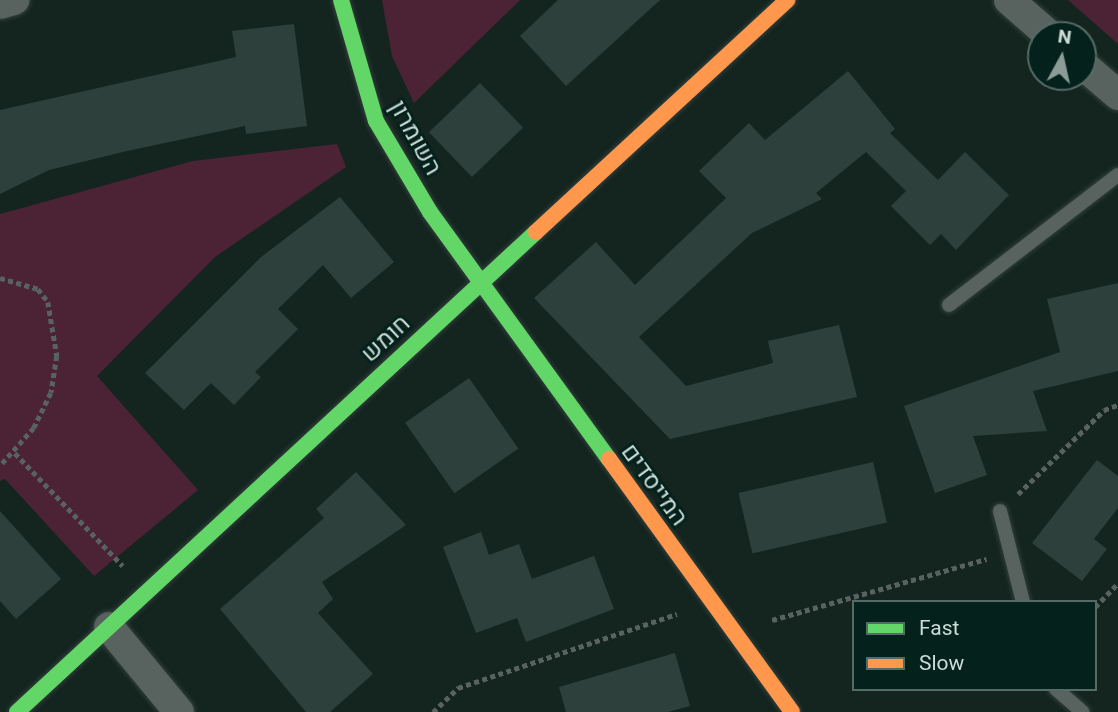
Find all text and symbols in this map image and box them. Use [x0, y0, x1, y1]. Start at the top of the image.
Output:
north arrow [1027, 21, 1097, 91]
text: N [1056, 22, 1073, 52]
street label: השומרון [383, 95, 447, 181]
street label: חומש [356, 309, 416, 369]
street label: המייסדים [615, 438, 693, 532]
legend [852, 600, 1097, 691]
text: Fast [919, 613, 959, 644]
text: Slow [919, 648, 964, 679]

